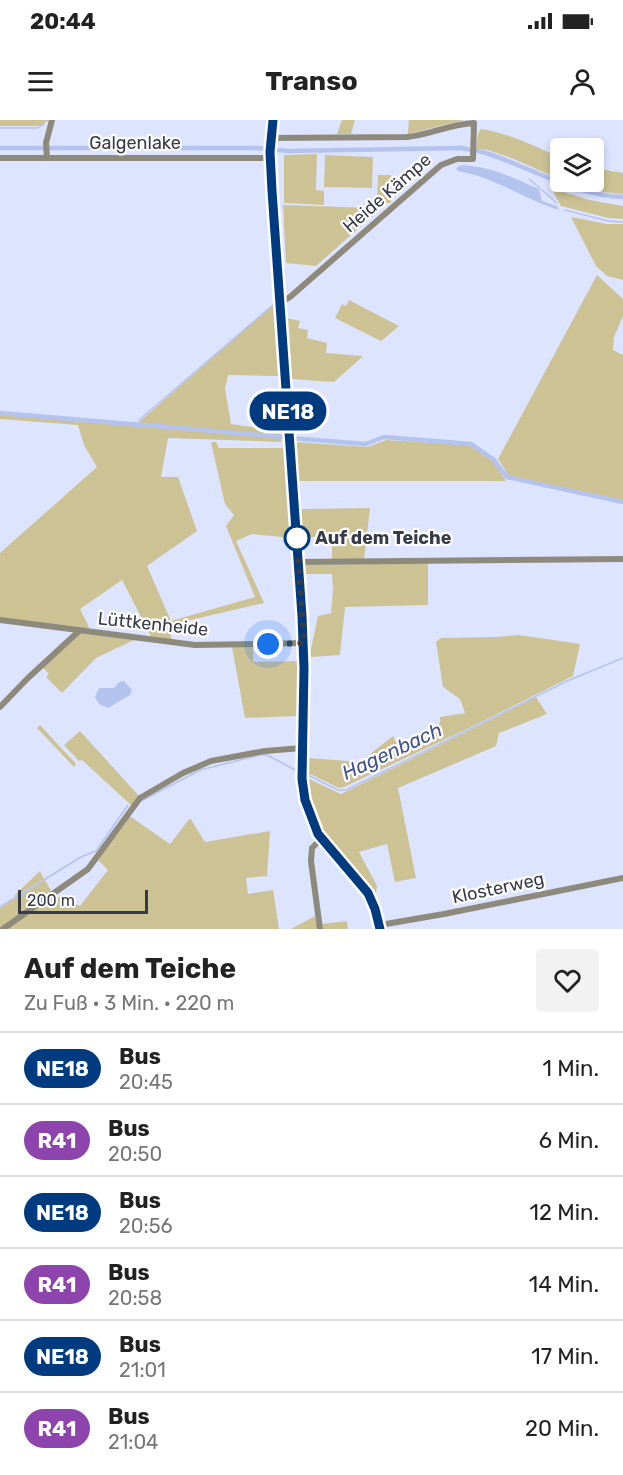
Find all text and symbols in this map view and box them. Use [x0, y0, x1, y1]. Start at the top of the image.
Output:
text: 20:44 [30, 8, 96, 35]
icon: menu [24, 65, 57, 98]
text: Transo [265, 65, 358, 97]
icon: person [566, 65, 599, 98]
street label: Galgenlake [89, 132, 181, 154]
map controls [550, 138, 604, 192]
button: layers [550, 138, 604, 192]
street label: Heide Kämpe [338, 149, 436, 237]
line badge: NE18 [246, 392, 330, 430]
text: NE18 [261, 399, 315, 424]
marker: Auf dem Teiche [284, 525, 310, 551]
place label: Auf dem Teiche [315, 527, 452, 549]
street label: Lüttkenheide [97, 607, 209, 641]
your location [253, 629, 283, 659]
water label: Hagenbach [338, 717, 446, 785]
street label: Klosterweg [450, 868, 546, 908]
scale bar [18, 887, 148, 914]
text: 200 m [27, 891, 75, 910]
button: heart [536, 949, 599, 1012]
text: Auf dem Teiche [24, 952, 236, 985]
text: Zu Fuß · 3 Min. · 220 m [24, 991, 234, 1015]
text: Bus [119, 1043, 161, 1070]
text: 1 Min. [543, 1055, 599, 1082]
text: NE18 [36, 1056, 89, 1081]
text: 20:45 [119, 1070, 173, 1094]
text: Bus [108, 1115, 150, 1142]
text: 6 Min. [539, 1127, 599, 1154]
text: R41 [38, 1128, 76, 1153]
text: 20:50 [108, 1142, 162, 1166]
text: Bus [119, 1187, 161, 1214]
text: 12 Min. [530, 1199, 599, 1226]
text: NE18 [36, 1200, 89, 1225]
text: 20:56 [119, 1214, 173, 1238]
text: Bus [108, 1259, 150, 1286]
text: 14 Min. [529, 1271, 599, 1298]
text: R41 [38, 1272, 76, 1297]
text: 20:58 [108, 1286, 162, 1310]
text: Bus [119, 1331, 161, 1358]
text: 17 Min. [531, 1343, 599, 1370]
text: NE18 [36, 1344, 89, 1369]
text: 21:01 [119, 1358, 166, 1382]
text: Bus [108, 1403, 150, 1430]
text: 20 Min. [525, 1415, 599, 1442]
text: R41 [38, 1416, 76, 1441]
text: 21:04 [108, 1430, 159, 1454]

